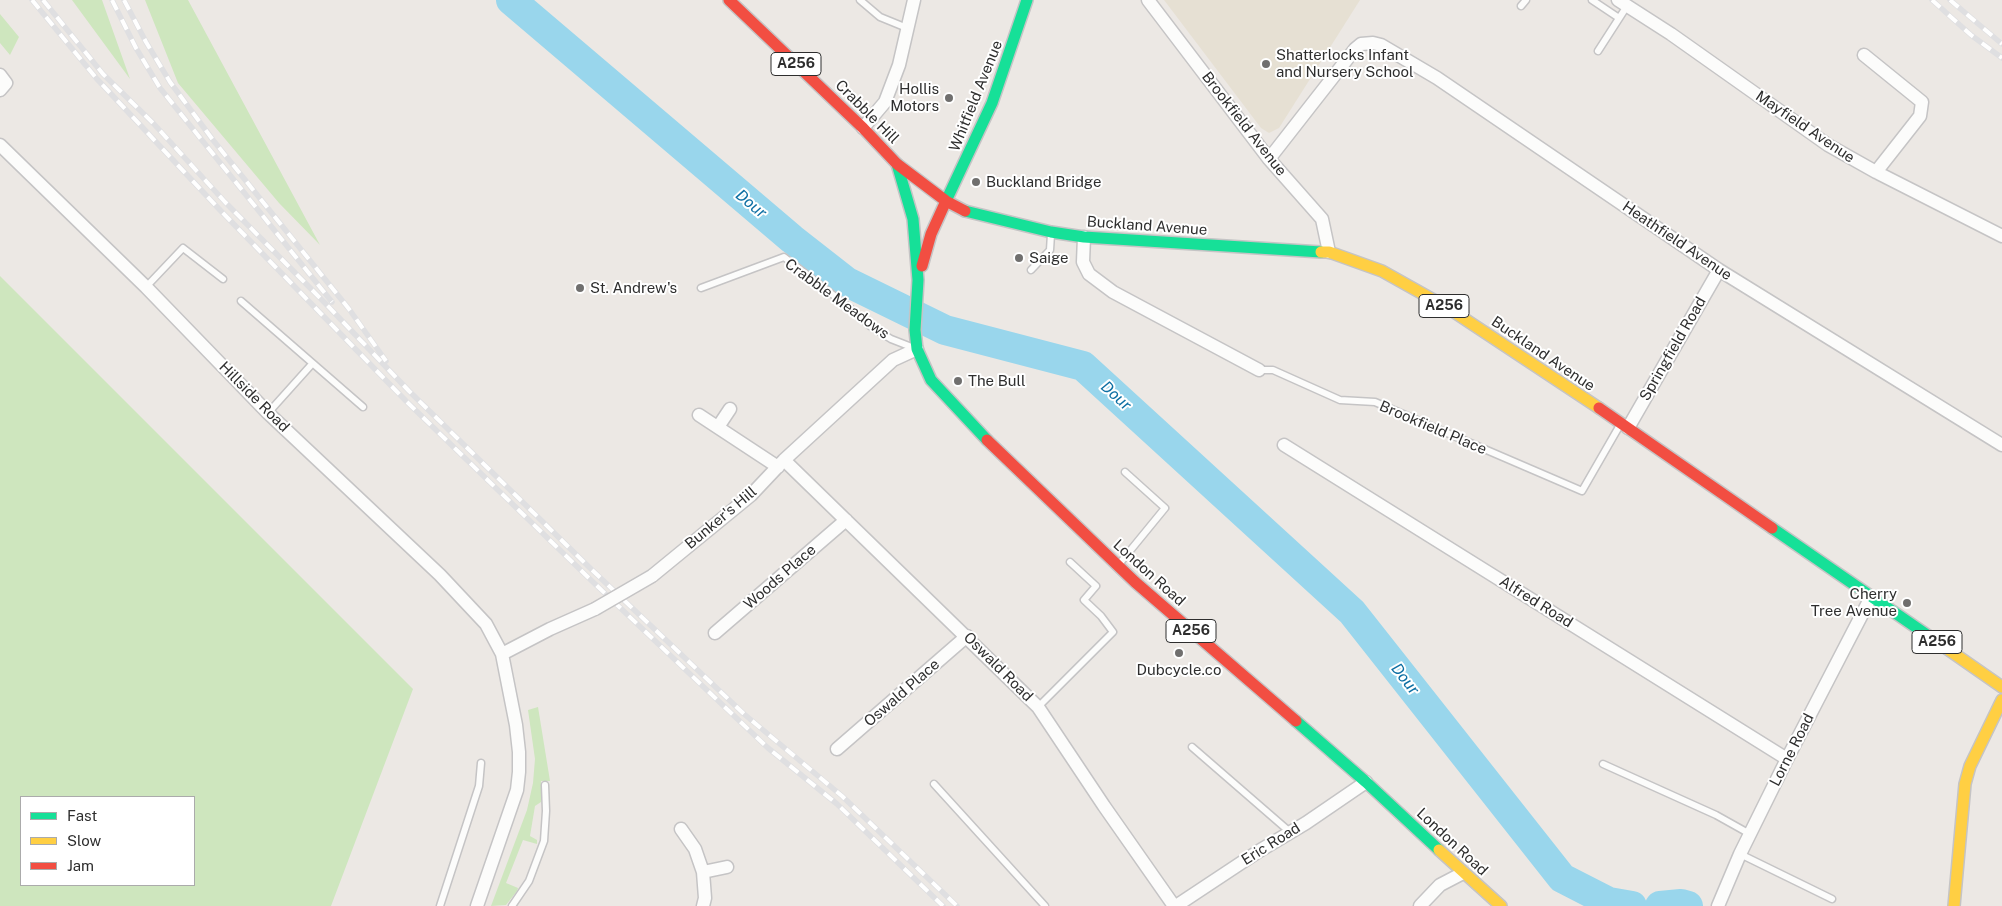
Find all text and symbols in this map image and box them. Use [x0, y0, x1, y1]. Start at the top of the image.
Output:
street label: Whitfield Avenue [946, 38, 1006, 154]
place label: Shatterlocks Infant and Nursery School [1276, 46, 1414, 81]
road number: A256 [771, 52, 821, 76]
marker: Shatterlocks Infant and Nursery School [1260, 58, 1272, 70]
street label: Brookfield Avenue [1198, 68, 1290, 180]
street label: Crabble Hill [831, 76, 903, 148]
place label: Hollis Motors [890, 80, 939, 115]
street label: Mayfield Avenue [1752, 87, 1858, 167]
marker: Hollis Motors [943, 92, 955, 104]
place label: Buckland Bridge [986, 173, 1101, 191]
marker: Buckland Bridge [970, 176, 982, 188]
water label: Dour [732, 186, 770, 222]
street label: Heathfield Avenue [1619, 198, 1735, 284]
street label: Buckland Avenue [1086, 213, 1208, 239]
place label: Saige [1029, 249, 1069, 267]
marker: Saige [1013, 252, 1025, 264]
street label: Crabble Meadows [781, 255, 893, 343]
place label: St. Andrew's [590, 279, 677, 297]
marker: St. Andrew's [574, 282, 586, 294]
road number: A256 [1419, 294, 1469, 318]
street label: Springfield Road [1636, 294, 1710, 404]
street label: Buckland Avenue [1488, 313, 1598, 395]
street label: Hillside Road [215, 358, 293, 436]
place label: The Bull [968, 372, 1025, 390]
marker: The Bull [952, 375, 964, 387]
water label: Dour [1097, 377, 1135, 415]
street label: Brookfield Place [1377, 397, 1489, 459]
street label: Bunker's Hill [682, 483, 760, 553]
street label: London Road [1109, 536, 1189, 610]
street label: Woods Place [740, 541, 820, 613]
street label: Alfred Road [1496, 572, 1576, 632]
place label: Cherry Tree Avenue [1811, 585, 1897, 620]
marker: Cherry Tree Avenue [1901, 597, 1913, 609]
road number: A256 [1166, 620, 1216, 642]
street label: Oswald Road [960, 629, 1036, 705]
road number: A256 [1912, 630, 1962, 654]
marker: Dubcycle.co [1173, 647, 1185, 659]
street label: Oswald Place [861, 655, 943, 731]
water label: Dour [1387, 659, 1423, 699]
place label: Dubcycle.co [1137, 661, 1221, 679]
street label: Lorne Road [1766, 711, 1818, 789]
legend [20, 796, 195, 886]
street label: London Road [1413, 804, 1491, 880]
text: Fast [67, 807, 97, 824]
street label: Eric Road [1238, 819, 1304, 869]
text: Slow [67, 832, 101, 849]
text: Jam [67, 857, 94, 874]

